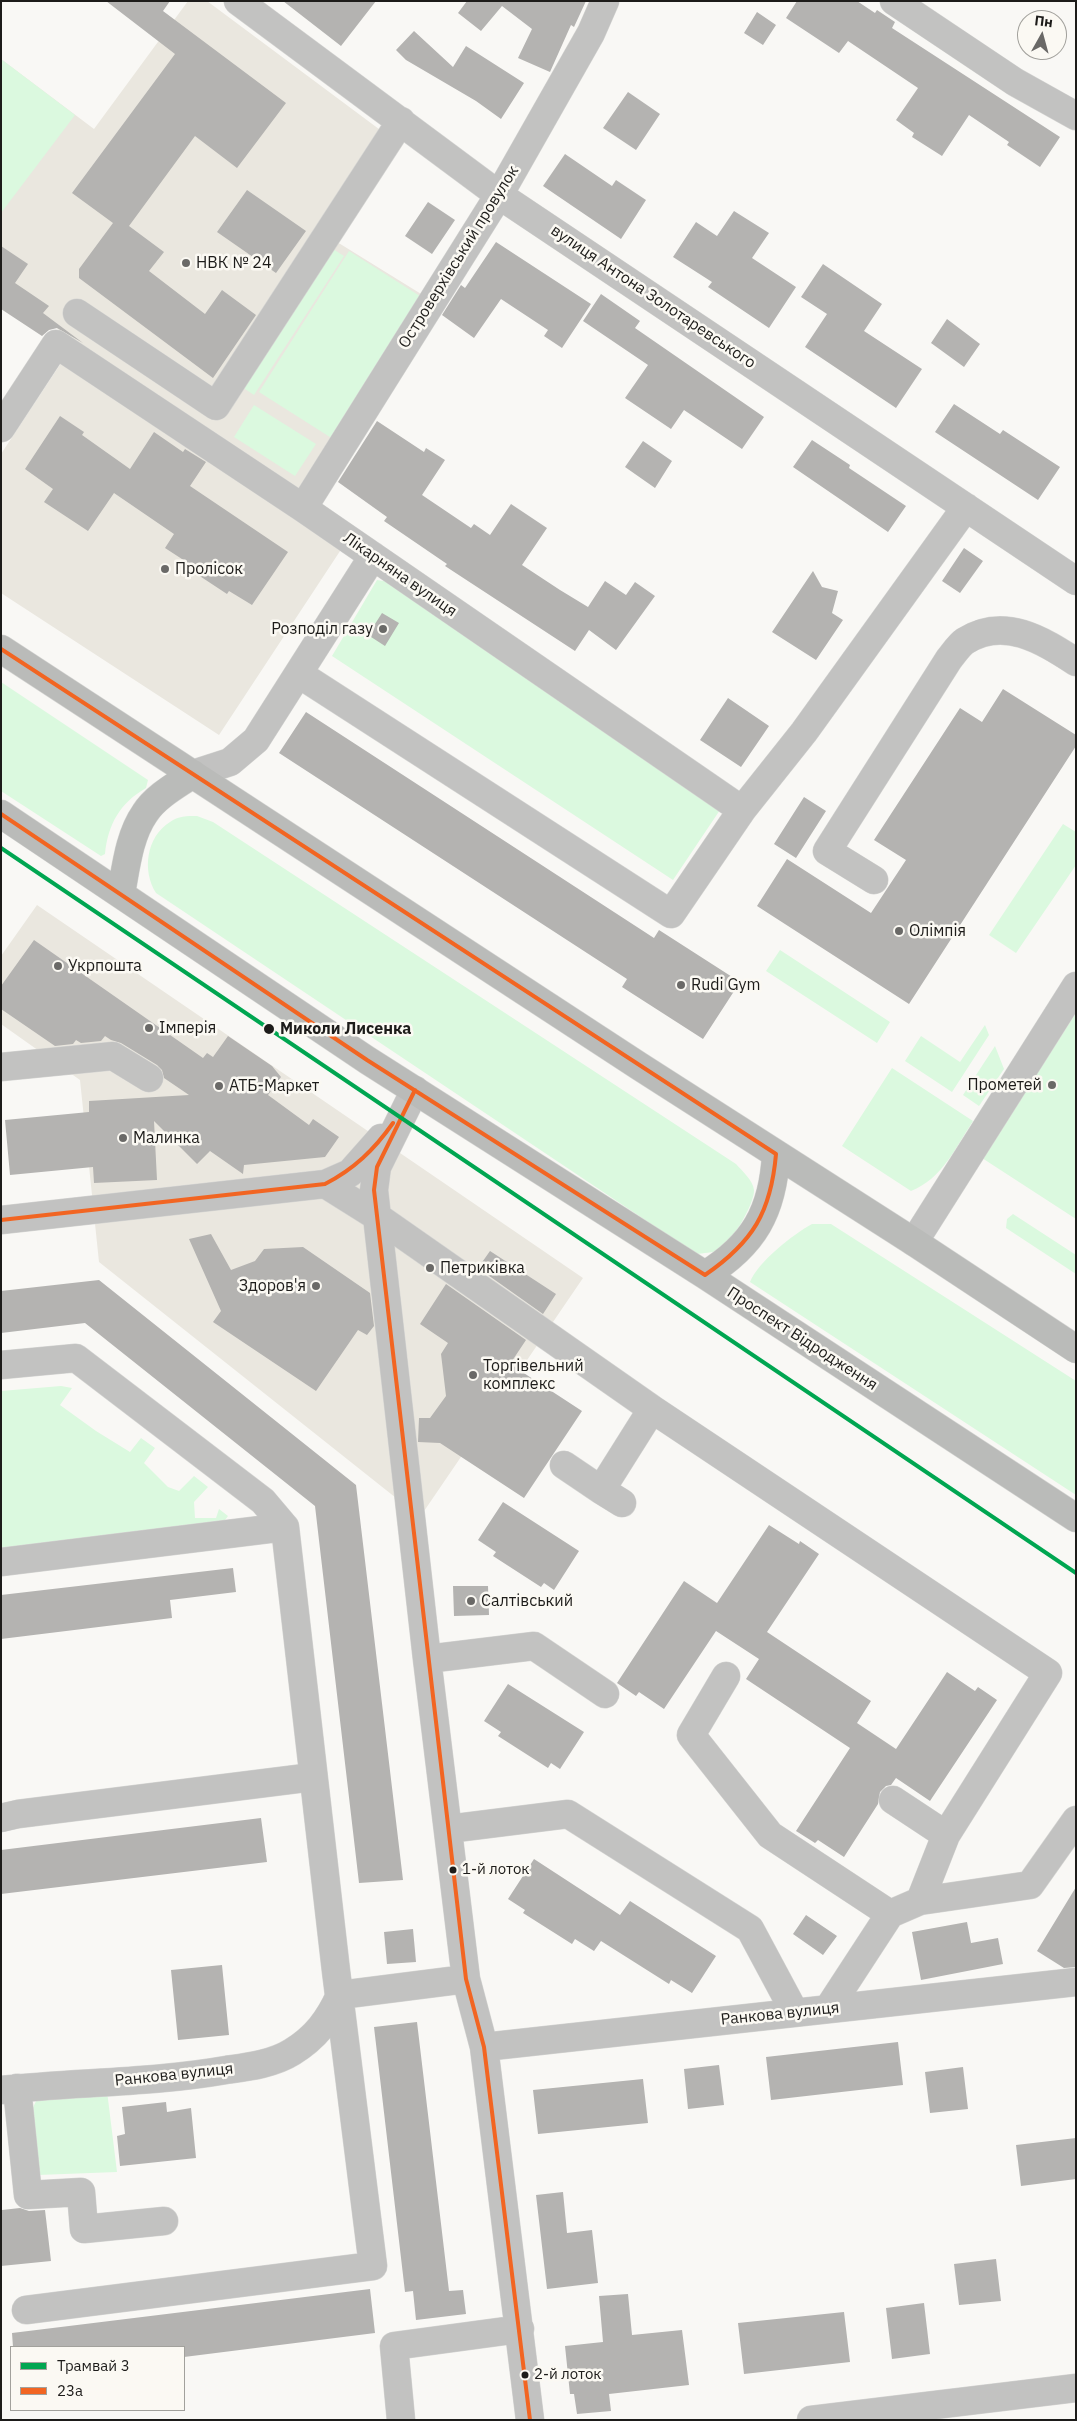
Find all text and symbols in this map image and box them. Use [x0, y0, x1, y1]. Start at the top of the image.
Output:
north arrow [1017, 10, 1067, 60]
text: Пн [1033, 11, 1054, 31]
street label: Островерхівський провулок [395, 162, 523, 352]
street label: вулиця Антона Золотаревського [547, 221, 759, 373]
place label: НВК № 24 [196, 253, 272, 273]
marker: НВК № 24 [180, 257, 192, 269]
street label: Лікарняна вулиця [340, 529, 460, 621]
place label: Пролісок [175, 559, 243, 579]
marker: Пролісок [159, 563, 171, 575]
place label: Розподіл газу [271, 619, 373, 639]
marker: Розподіл газу [377, 623, 389, 635]
place label: Олімпія [909, 921, 966, 941]
marker: Олімпія [893, 925, 905, 937]
place label: Укрпошта [68, 956, 142, 976]
marker: Укрпошта [52, 960, 64, 972]
place label: Rudi Gym [691, 975, 760, 995]
marker: Rudi Gym [675, 979, 687, 991]
place label: Імперія [159, 1018, 216, 1038]
place label: Миколи Лисенка [280, 1019, 411, 1039]
marker: Імперія [143, 1022, 155, 1034]
marker: Миколи Лисенка [262, 1022, 276, 1036]
place label: Прометей [967, 1075, 1042, 1095]
place label: АТБ-Маркет [229, 1076, 319, 1096]
marker: Прометей [1046, 1079, 1058, 1091]
marker: АТБ-Маркет [213, 1080, 225, 1092]
place label: Малинка [133, 1128, 200, 1148]
marker: Малинка [117, 1132, 129, 1144]
place label: Петриківка [440, 1258, 525, 1278]
marker: Петриківка [424, 1262, 436, 1274]
place label: Здоров'я [239, 1276, 306, 1296]
marker: Здоров'я [310, 1280, 322, 1292]
street label: Проспект Відродження [723, 1283, 881, 1395]
place label: Торгівельний комплекс [483, 1356, 584, 1394]
marker: Торгівельний комплекс [467, 1369, 479, 1381]
place label: Салтівський [481, 1591, 573, 1611]
marker: Салтівський [465, 1595, 477, 1607]
place label: 1-й лоток [462, 1861, 530, 1879]
marker: 1-й лоток [448, 1865, 458, 1875]
street label: Ранкова вулиця [720, 1998, 840, 2030]
street label: Ранкова вулиця [114, 2059, 234, 2091]
legend [10, 2346, 185, 2411]
text: Трамвай 3 [57, 2356, 130, 2375]
place label: 2-й лоток [534, 2366, 602, 2384]
marker: 2-й лоток [520, 2370, 530, 2380]
text: 23а [57, 2381, 83, 2400]

